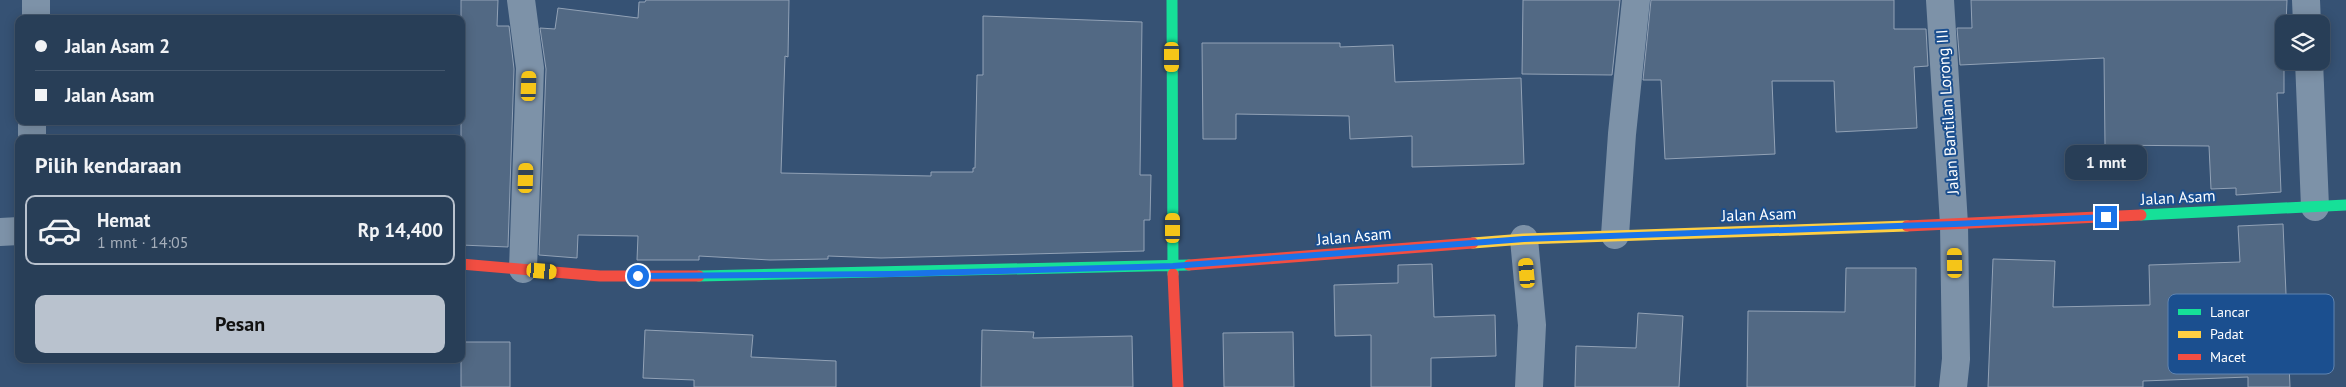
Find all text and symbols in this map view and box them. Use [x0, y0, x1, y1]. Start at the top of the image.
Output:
map controls [2275, 15, 2330, 70]
button: layers [2275, 15, 2330, 70]
street label: Jalan Bantilan Lorong III [1931, 29, 1963, 196]
text: Jalan Asam 2 [65, 34, 170, 58]
car [1164, 42, 1179, 72]
car [520, 71, 537, 101]
text: Jalan Asam [65, 83, 154, 107]
callout: 1 mnt [2065, 144, 2147, 180]
text: Pilih kendaraan [35, 151, 181, 179]
text: 1 mnt [2086, 152, 2126, 172]
car [517, 163, 534, 193]
street label: Jalan Asam [2139, 185, 2216, 209]
street label: Jalan Asam [1720, 203, 1797, 225]
route end [2095, 206, 2117, 228]
icon: car [37, 208, 82, 253]
text: Hemat [97, 208, 150, 232]
car [1165, 213, 1180, 243]
text: Rp 14,400 [358, 218, 443, 242]
street label: Jalan Asam [1315, 223, 1392, 249]
text: 1 mnt · 14:05 [97, 232, 188, 252]
car [1947, 248, 1962, 278]
car [1518, 257, 1535, 289]
car [526, 262, 557, 280]
route start [627, 265, 649, 287]
legend [2168, 294, 2334, 374]
button: Pesan [35, 295, 445, 353]
text: Lancar [2210, 303, 2250, 321]
text: Padat [2210, 325, 2244, 343]
text: Macet [2210, 348, 2246, 366]

